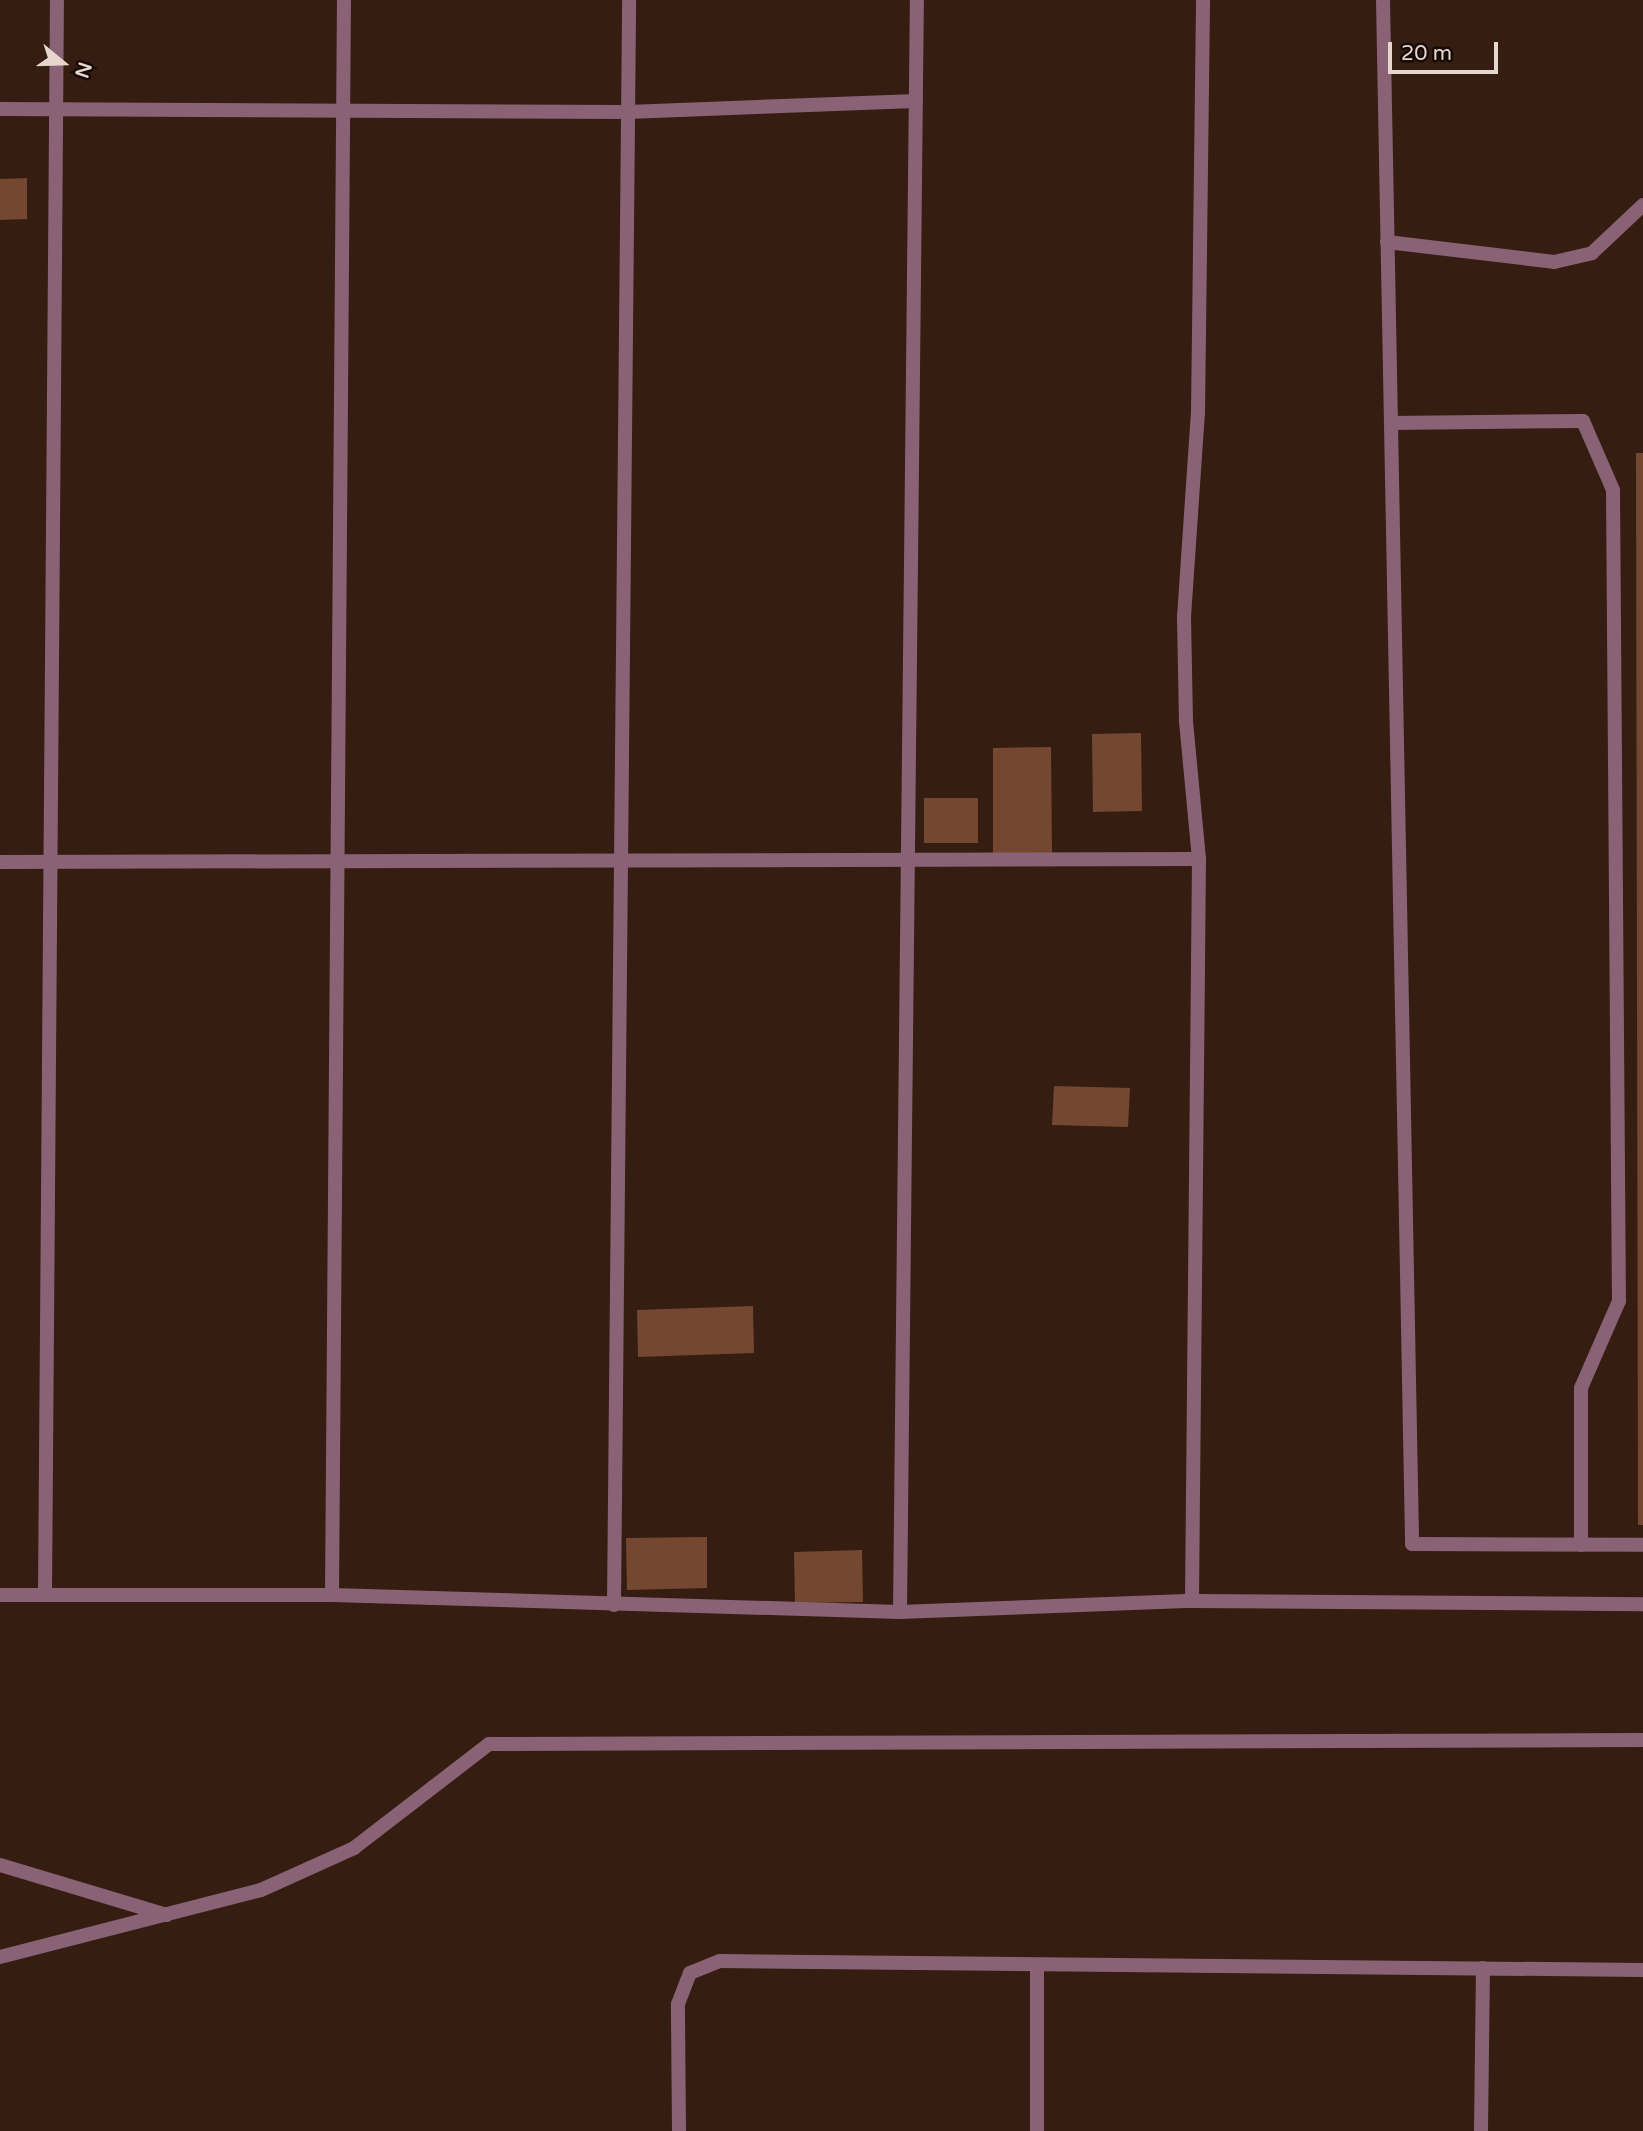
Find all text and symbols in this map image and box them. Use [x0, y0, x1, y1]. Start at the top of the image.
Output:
north arrow [28, 28, 98, 98]
scale bar [1391, 28, 1501, 72]
text: 20 m [1401, 41, 1452, 66]
text: N [70, 59, 96, 81]

